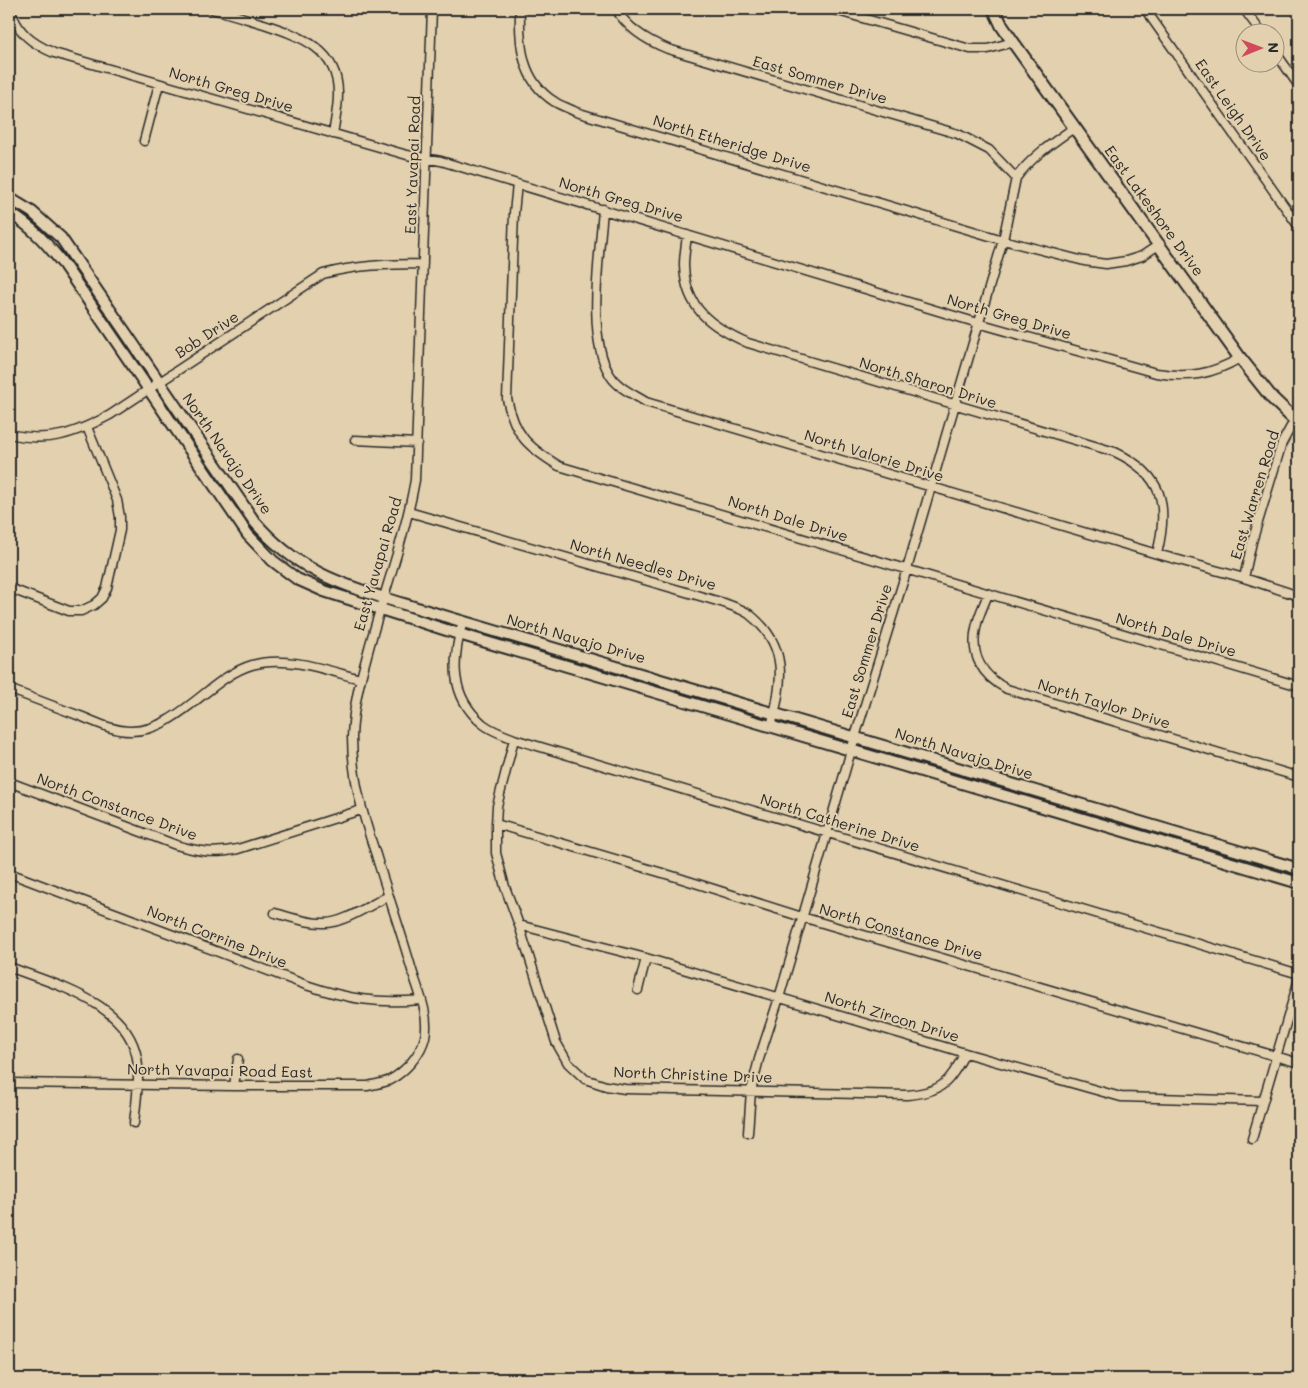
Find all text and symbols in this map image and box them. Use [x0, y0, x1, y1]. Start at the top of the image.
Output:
north arrow [1236, 22, 1286, 72]
text: N [1264, 42, 1283, 53]
street label: East Sommer Drive [751, 50, 890, 108]
street label: East Leigh Drive [1191, 55, 1276, 164]
street label: North Greg Drive [167, 62, 296, 116]
street label: East Yavapai Road [400, 95, 424, 234]
street label: North Etheridge Drive [651, 109, 814, 177]
street label: East Lakeshore Drive [1101, 141, 1209, 280]
street label: North Greg Drive [557, 172, 686, 226]
street label: North Greg Drive [945, 289, 1074, 343]
street label: Bob Drive [171, 306, 242, 362]
street label: North Sharon Drive [857, 352, 999, 412]
street label: North Navajo Drive [178, 389, 277, 518]
street label: North Valorie Drive [802, 424, 946, 486]
street label: East Warren Road [1225, 428, 1283, 562]
street label: North Dale Drive [726, 490, 851, 546]
street label: East Yavapai Road [348, 494, 406, 633]
street label: North Needles Drive [568, 534, 719, 595]
street label: East Sommer Drive [836, 581, 896, 720]
street label: North Dale Drive [1114, 607, 1239, 661]
street label: North Navajo Drive [505, 609, 648, 667]
street label: North Taylor Drive [1036, 673, 1173, 733]
street label: North Navajo Drive [893, 723, 1036, 784]
street label: North Constance Drive [34, 768, 200, 844]
street label: North Catherine Drive [758, 788, 923, 856]
street label: North Constance Drive [817, 898, 985, 964]
street label: North Corrine Drive [144, 900, 290, 972]
street label: North Zircon Drive [822, 986, 962, 1046]
street label: North Yavapai Road East [127, 1058, 313, 1082]
street label: North Christine Drive [613, 1061, 773, 1087]

